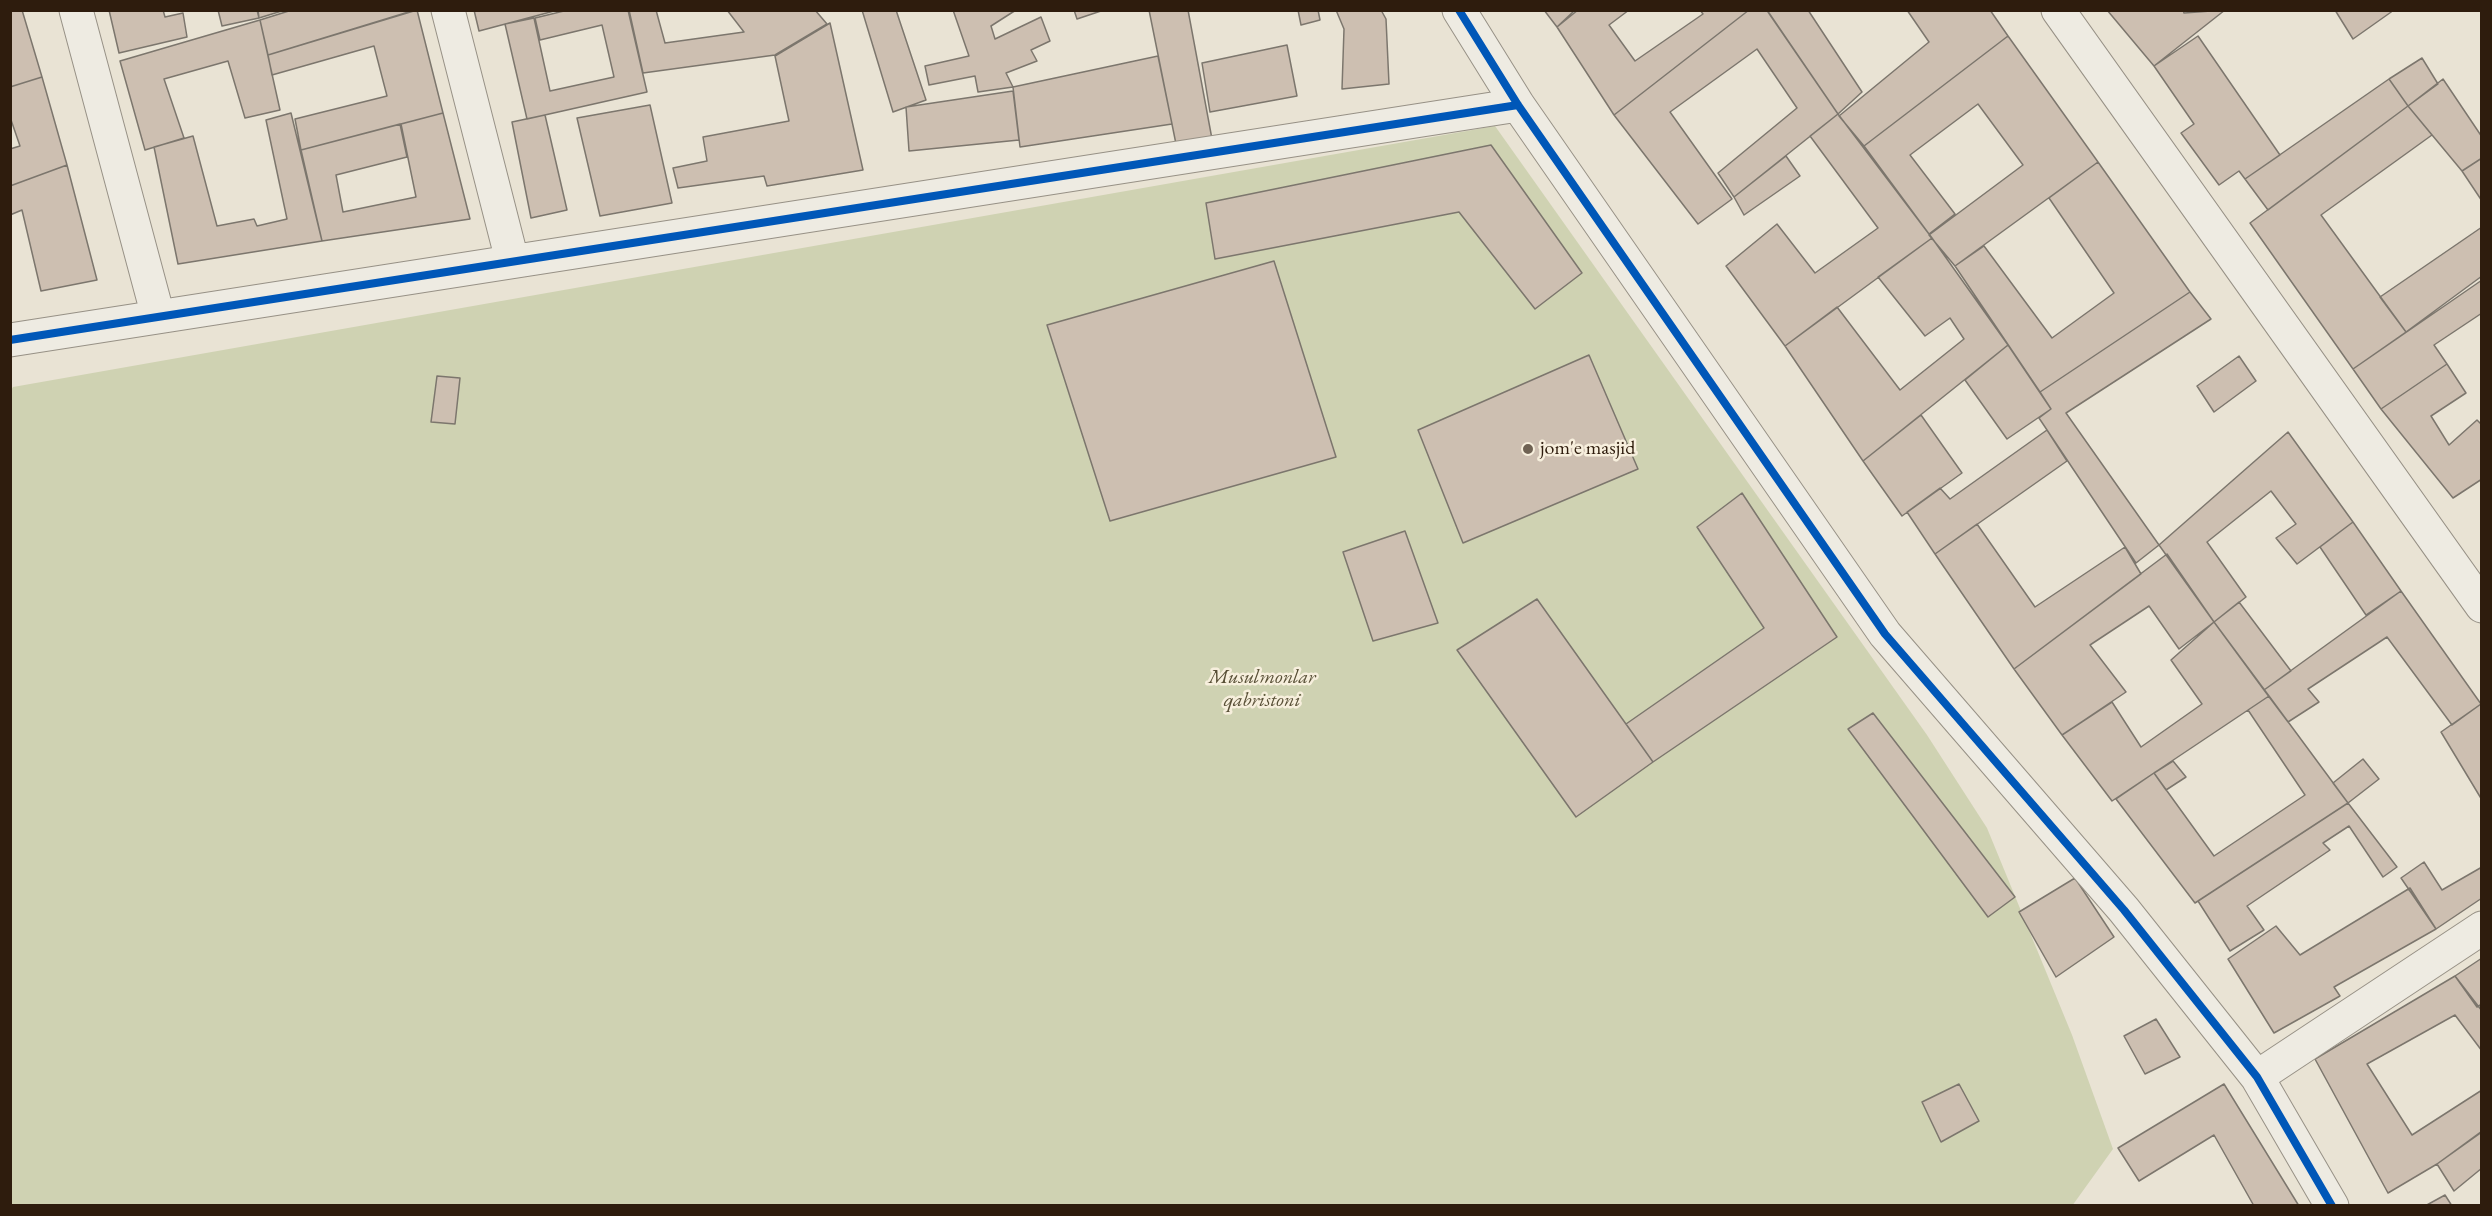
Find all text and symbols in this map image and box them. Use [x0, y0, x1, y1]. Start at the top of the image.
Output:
place label: jom'e masjid [1540, 437, 1635, 461]
marker: jom'e masjid [1521, 442, 1535, 456]
park label: Musulmonlar qabristoni [1208, 666, 1316, 713]

